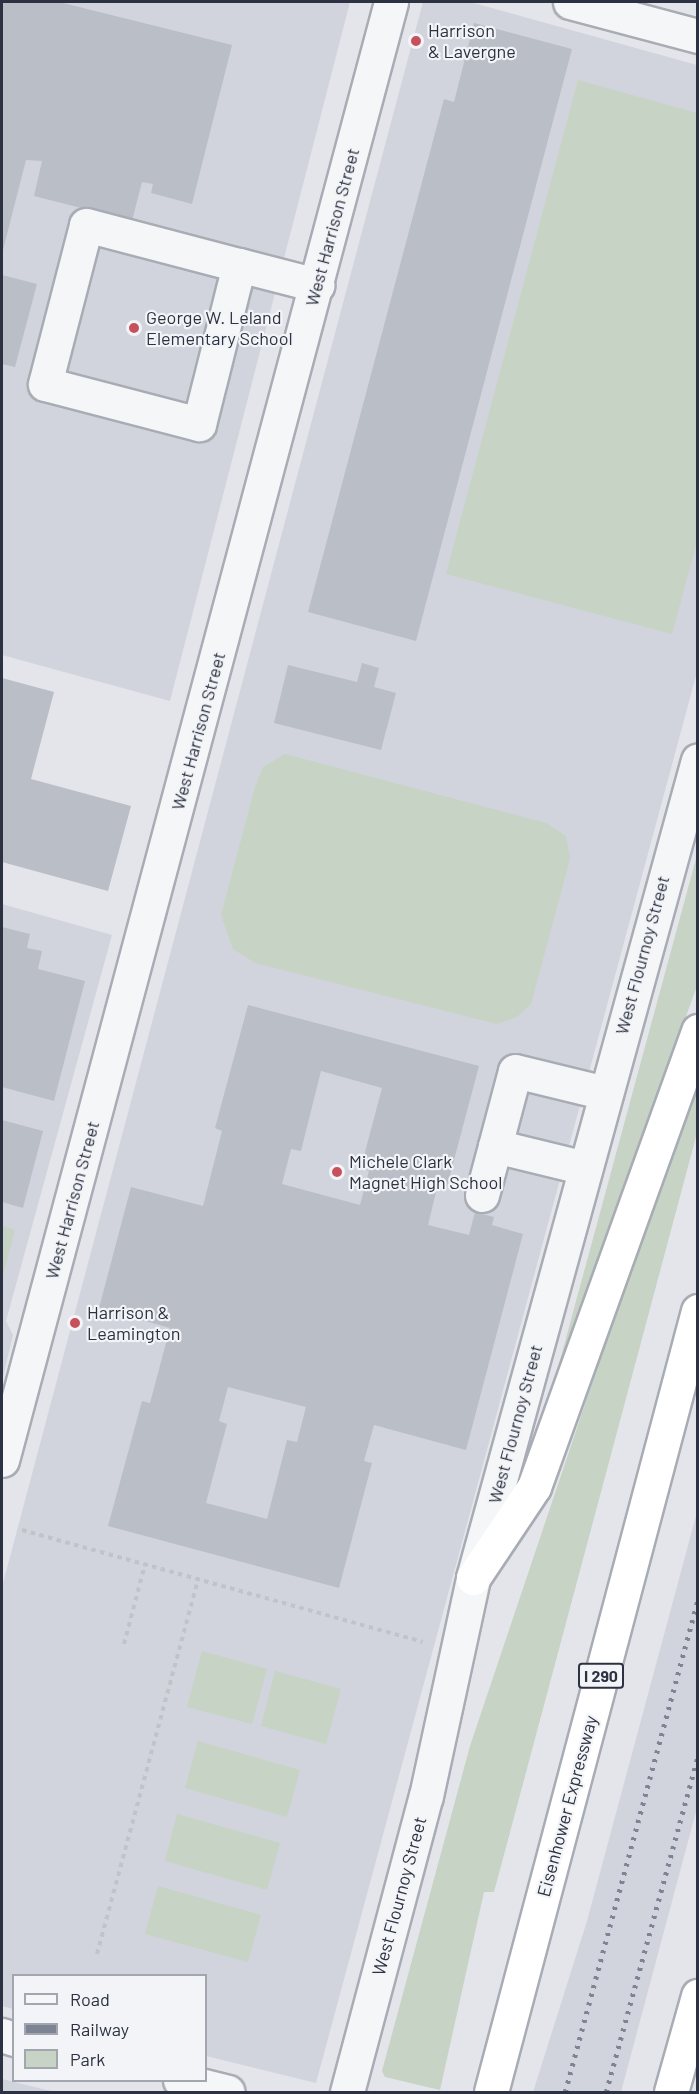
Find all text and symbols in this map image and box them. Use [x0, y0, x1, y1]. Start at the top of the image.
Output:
place label: Harrison & Lavergne [428, 20, 516, 63]
marker: Harrison & Lavergne [409, 34, 423, 48]
street label: West Harrison Street [301, 146, 363, 308]
place label: George W. Leland Elementary School [146, 307, 293, 350]
marker: George W. Leland Elementary School [127, 321, 141, 335]
street label: West Harrison Street [167, 650, 229, 812]
street label: West Flournoy Street [610, 873, 674, 1037]
street label: West Harrison Street [41, 1119, 103, 1281]
place label: Michele Clark Magnet High School [349, 1151, 502, 1194]
marker: Michele Clark Magnet High School [330, 1165, 344, 1179]
place label: Harrison & Leamington [87, 1302, 181, 1344]
marker: Harrison & Leamington [68, 1316, 82, 1330]
street label: West Flournoy Street [483, 1342, 547, 1506]
road number: I 290 [577, 1663, 625, 1689]
street label: Eisenhower Expressway [532, 1713, 602, 1899]
street label: West Flournoy Street [367, 1814, 431, 1978]
legend [12, 1974, 207, 2082]
text: Road [70, 1988, 110, 2010]
text: Railway [70, 2018, 129, 2040]
text: Park [70, 2048, 105, 2070]

